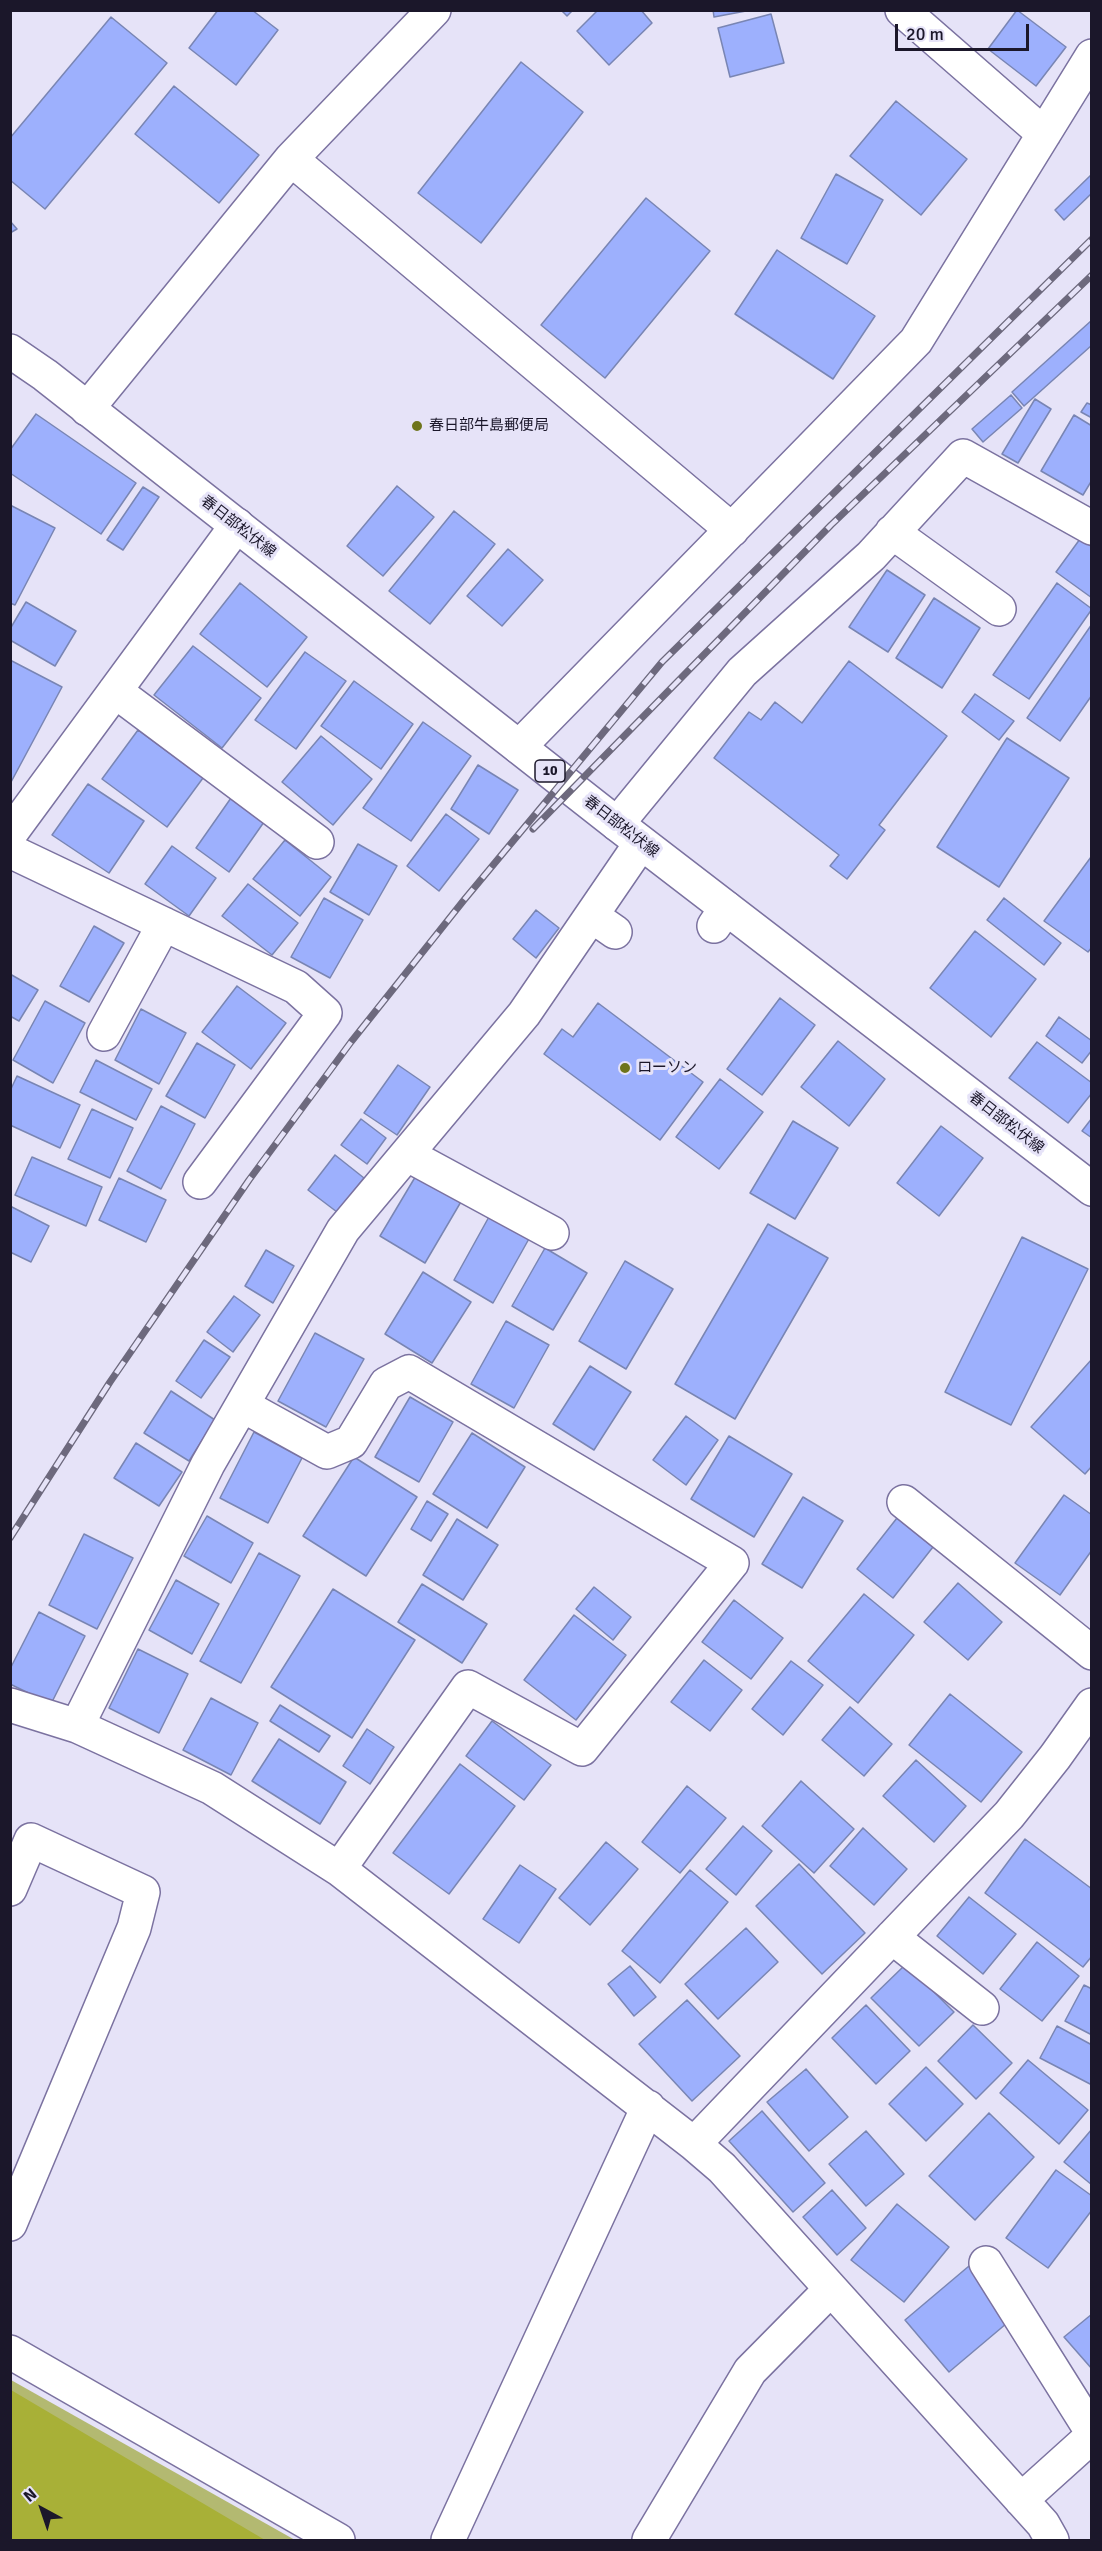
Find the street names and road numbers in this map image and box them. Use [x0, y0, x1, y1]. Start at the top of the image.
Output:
street label: 春日部松伏線 [197, 492, 279, 562]
road number: 10 [535, 760, 565, 782]
street label: 春日部松伏線 [580, 792, 662, 862]
street label: 春日部松伏線 [965, 1088, 1047, 1158]

